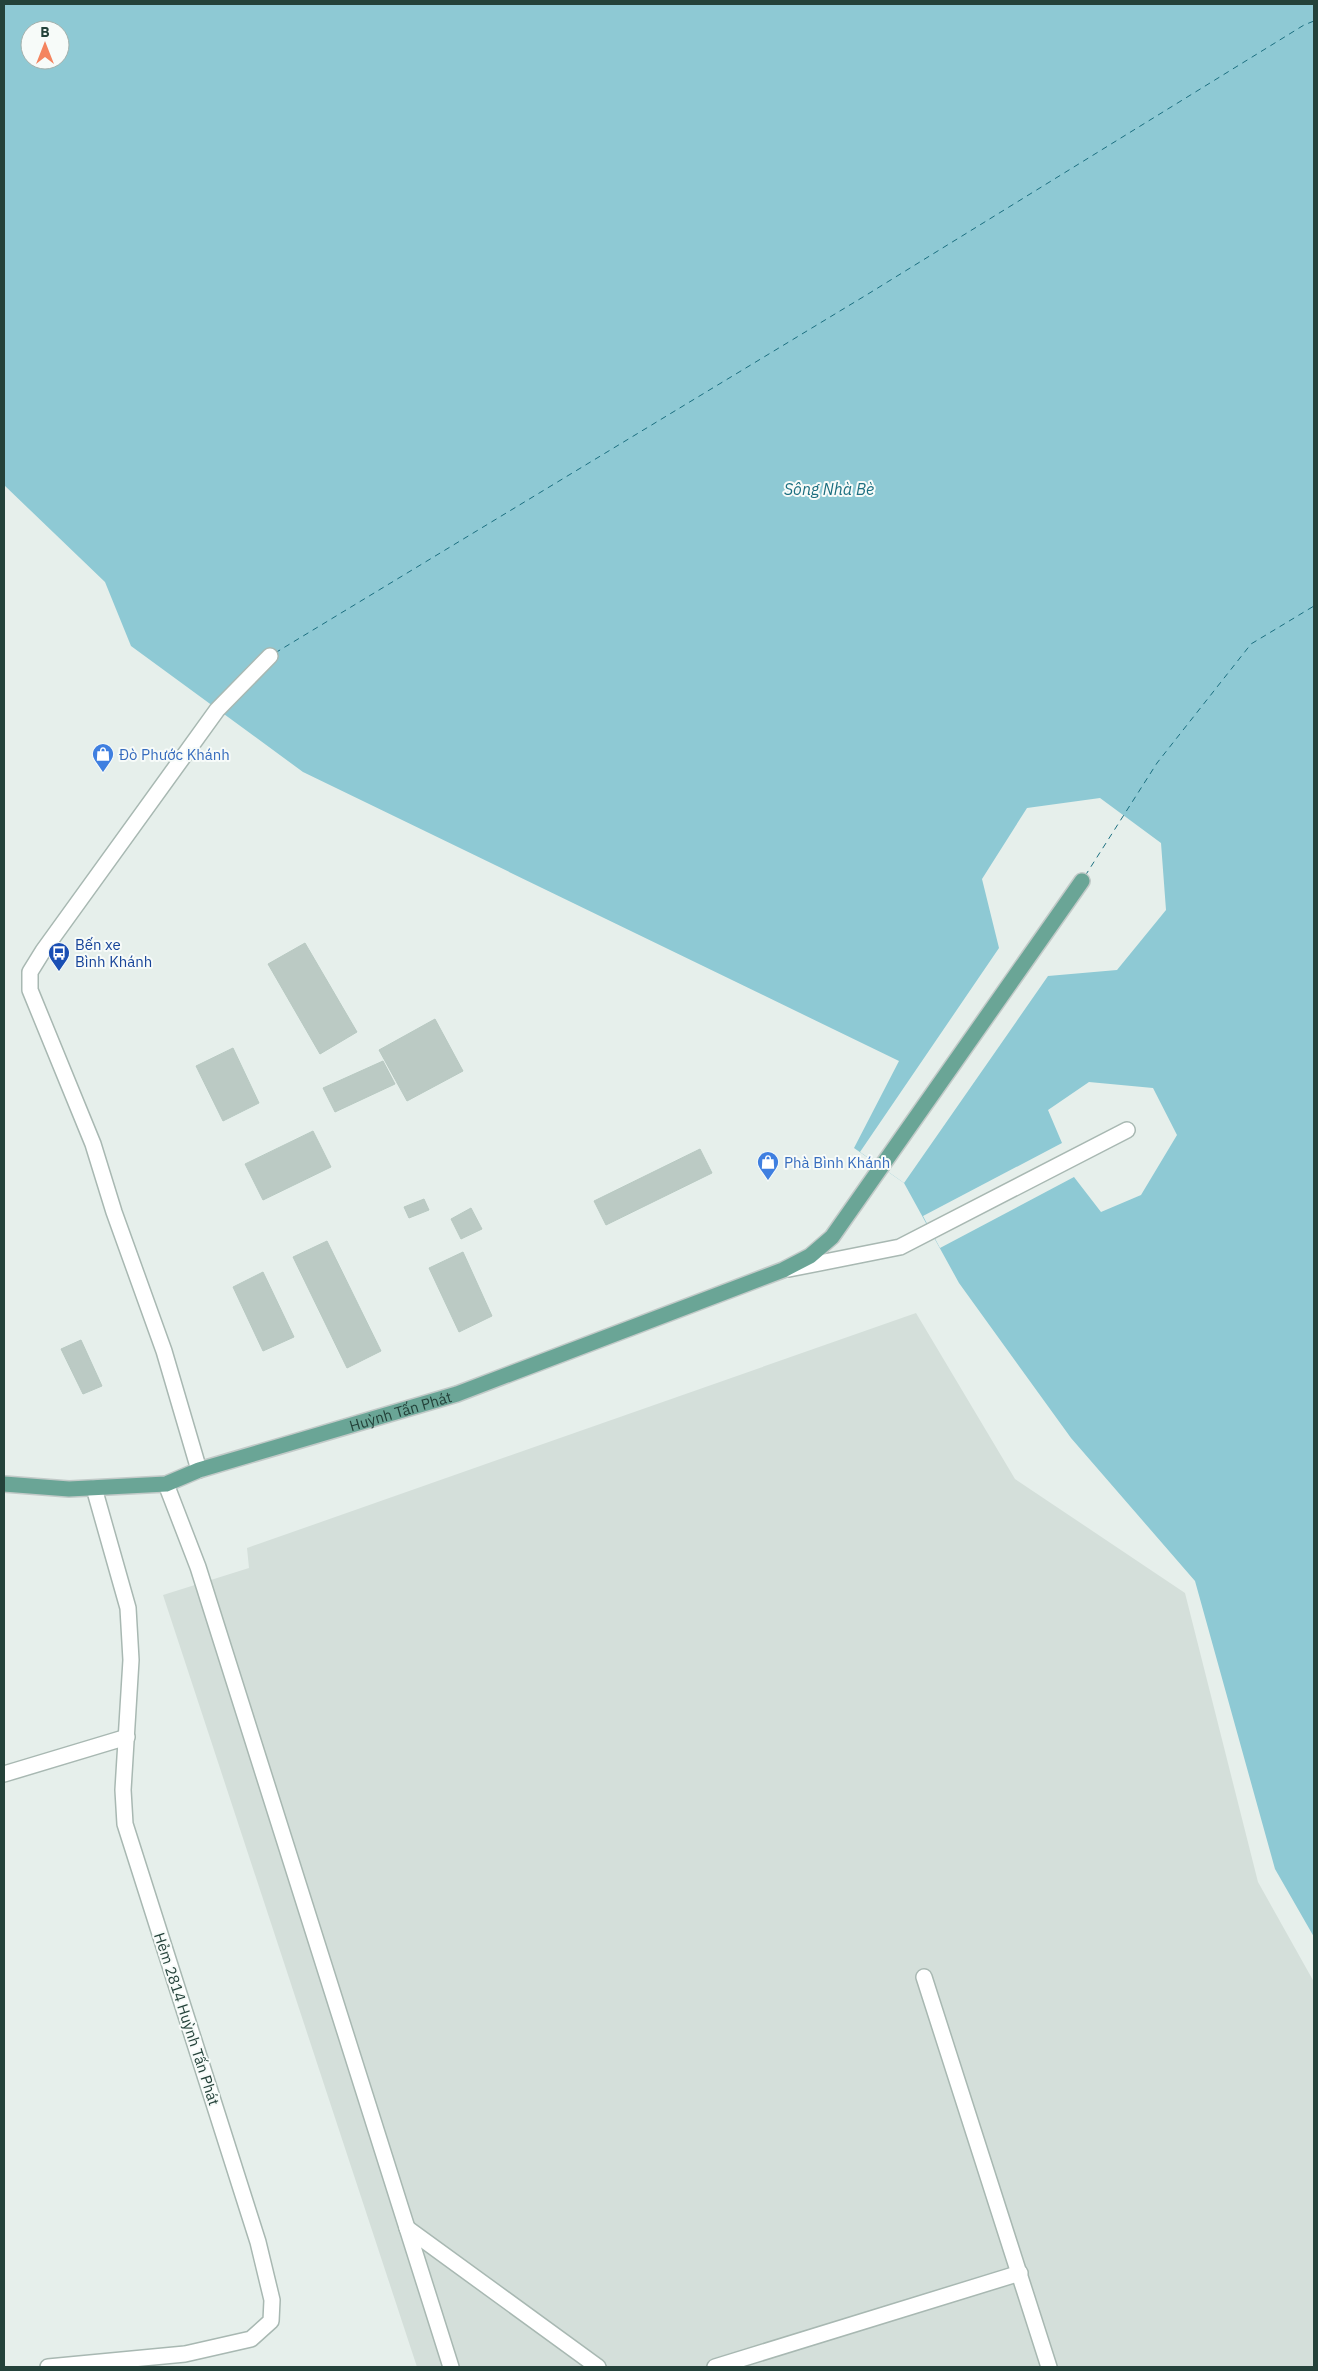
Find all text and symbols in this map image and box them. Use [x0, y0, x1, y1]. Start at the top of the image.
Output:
north arrow [20, 20, 70, 70]
text: B [40, 23, 50, 41]
water label: Sông Nhà Bè [784, 479, 874, 499]
shop icon: Đò Phước Khánh [91, 742, 115, 773]
place label: Đò Phước Khánh [119, 745, 230, 764]
place label: Bến xe Bình Khánh [75, 935, 152, 971]
bus stop icon: Bến xe Bình Khánh [47, 941, 71, 972]
shop icon: Phà Bình Khánh [756, 1150, 780, 1181]
place label: Phà Bình Khánh [784, 1153, 890, 1172]
street label: Huỳnh Tấn Phát [347, 1387, 454, 1435]
street label: Hẻm 2814 Huỳnh Tấn Phát [150, 1930, 224, 2108]

